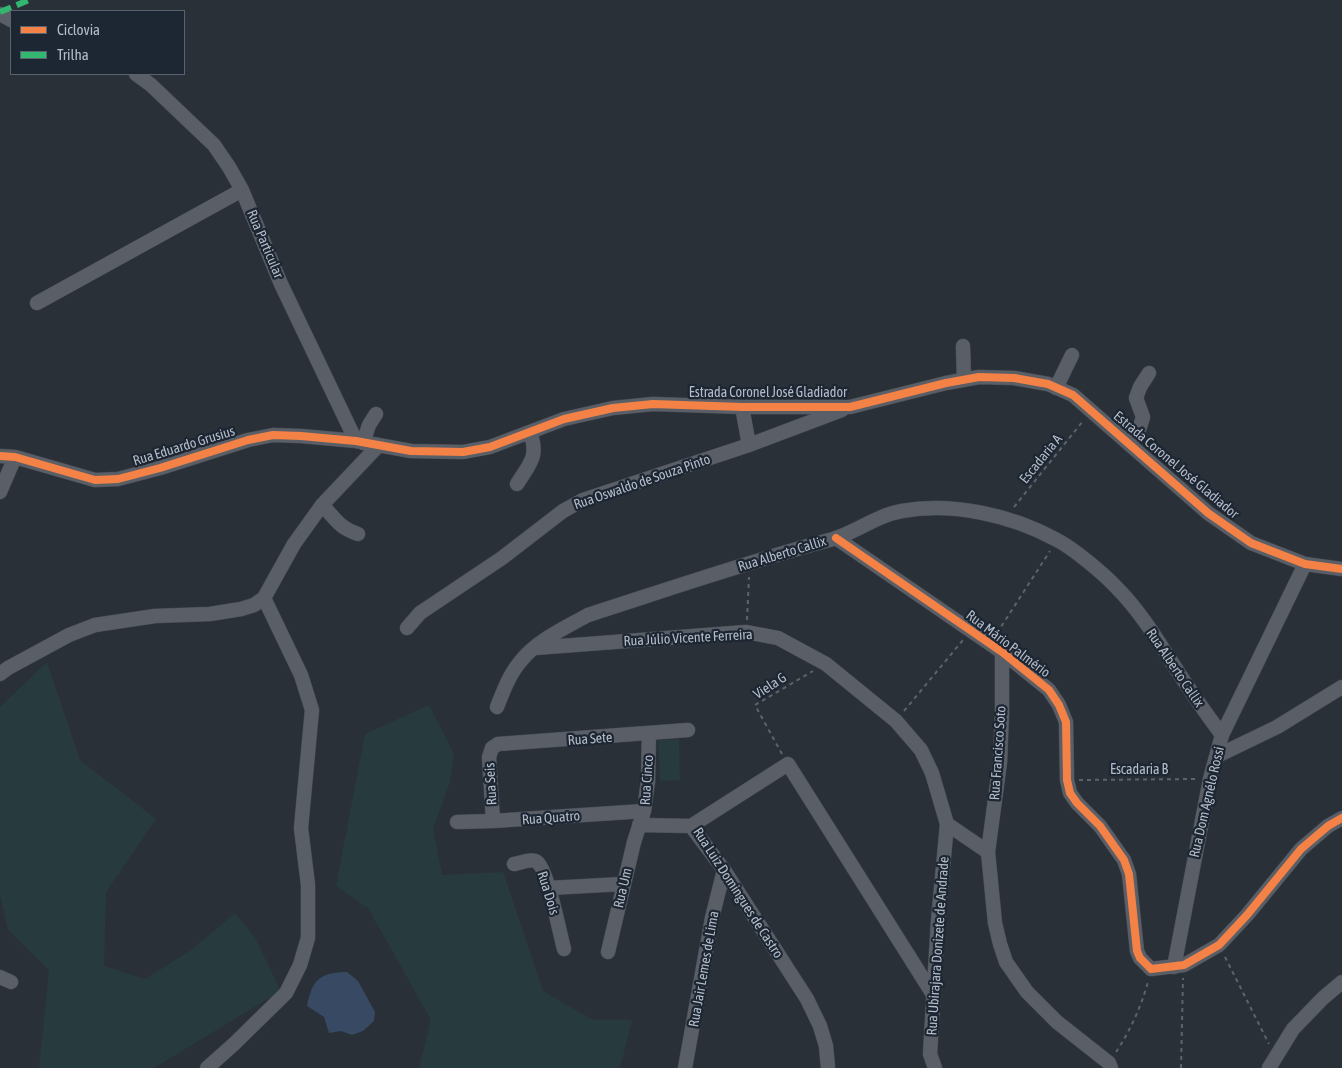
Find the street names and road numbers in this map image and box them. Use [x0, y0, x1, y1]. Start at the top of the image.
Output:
street label: Rua Particular [243, 207, 287, 281]
street label: Estrada Coronel José Gladiador [689, 385, 847, 401]
street label: Estrada Coronel José Gladiador [1110, 408, 1242, 522]
street label: Rua Eduardo Grusius [131, 423, 237, 469]
street label: Escadaria A [1016, 431, 1066, 487]
street label: Rua Oswaldo de Souza Pinto [571, 451, 713, 513]
street label: Rua Alberto Callix [736, 533, 828, 575]
street label: Rua Mário Palmério [963, 607, 1053, 681]
street label: Rua Alberto Callix [1143, 625, 1207, 711]
street label: Rua Júlio Vicente Ferreira [623, 626, 753, 650]
street label: Viela G [750, 669, 790, 703]
street label: Rua Francisco Soto [986, 705, 1010, 801]
street label: Rua Sete [567, 729, 613, 749]
street label: Rua Dom Agnélo Rossi [1186, 745, 1228, 859]
street label: Rua Cinco [637, 754, 657, 806]
street label: Rua Seis [481, 762, 501, 806]
street label: Escadaria B [1110, 762, 1168, 778]
street label: Rua Quatro [521, 808, 581, 828]
street label: Rua Luiz Domingues de Castro [689, 824, 787, 962]
street label: Rua Ubirajara Donizete de Andrade [923, 856, 953, 1036]
street label: Rua Um [610, 866, 636, 910]
street label: Rua Dois [533, 869, 563, 917]
street label: Rua Jair Lemes de Lima [686, 910, 722, 1028]

